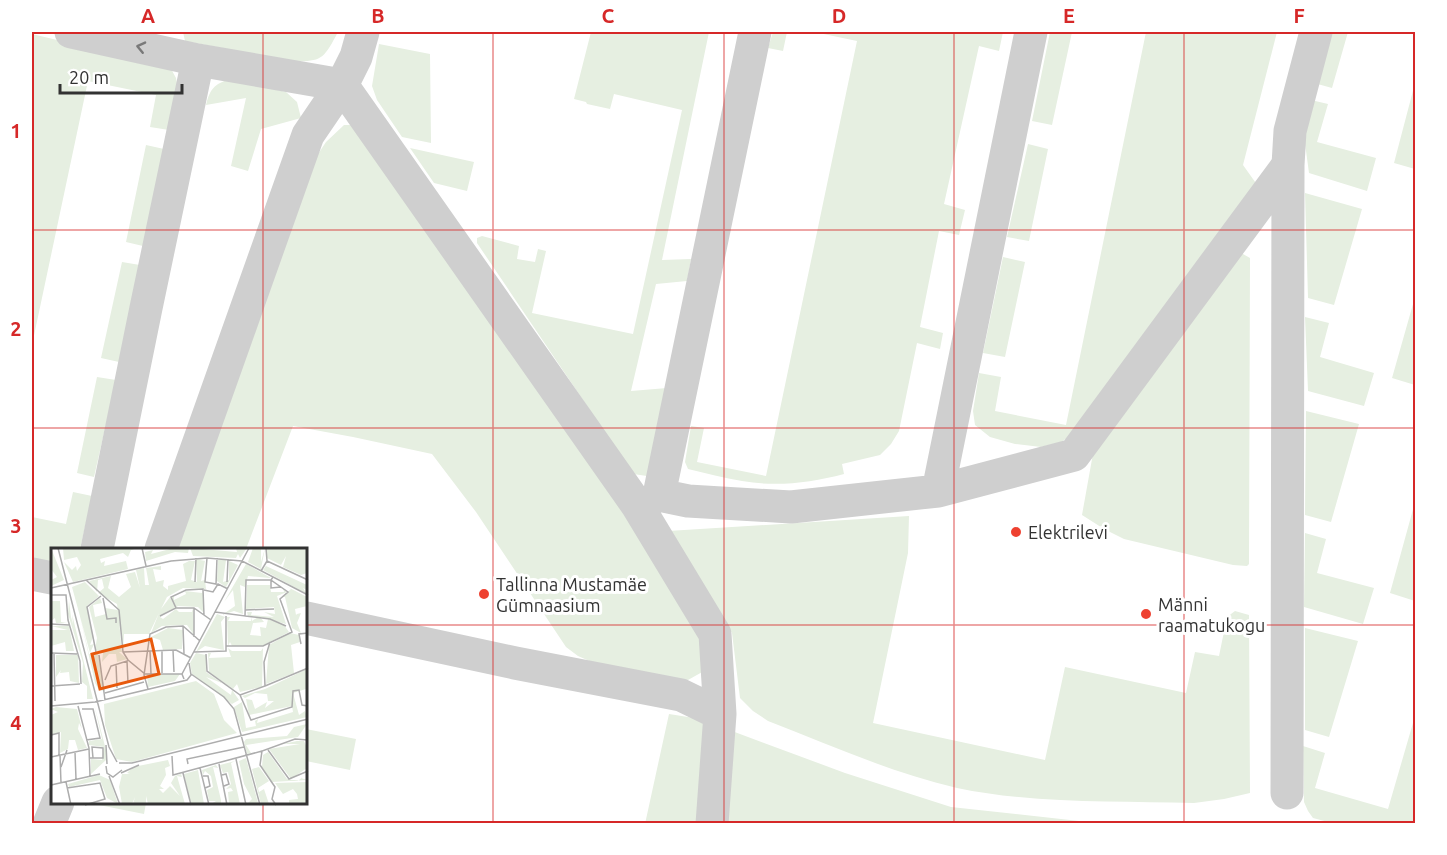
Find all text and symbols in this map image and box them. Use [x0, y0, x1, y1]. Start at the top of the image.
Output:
text: A [141, 4, 155, 27]
text: B [371, 4, 385, 27]
text: C [602, 4, 615, 27]
text: D [832, 4, 846, 27]
text: E [1063, 4, 1075, 27]
text: F [1293, 4, 1305, 27]
one-way arrow [136, 42, 146, 55]
scale bar [60, 57, 182, 95]
text: 20 m [69, 67, 109, 87]
text: 1 [10, 119, 22, 142]
text: 2 [10, 317, 22, 340]
text: 3 [10, 514, 22, 537]
place label: Elektrilevi [1028, 522, 1108, 542]
marker: Elektrilevi [1009, 525, 1023, 539]
inset map [51, 548, 308, 804]
place label: Tallinna Mustamäe Gümnaasium [496, 574, 647, 615]
marker: Tallinna Mustamäe Gümnaasium [477, 587, 491, 601]
place label: Männi raamatukogu [1158, 594, 1265, 635]
marker: Männi raamatukogu [1139, 607, 1153, 621]
text: 4 [10, 711, 22, 734]

